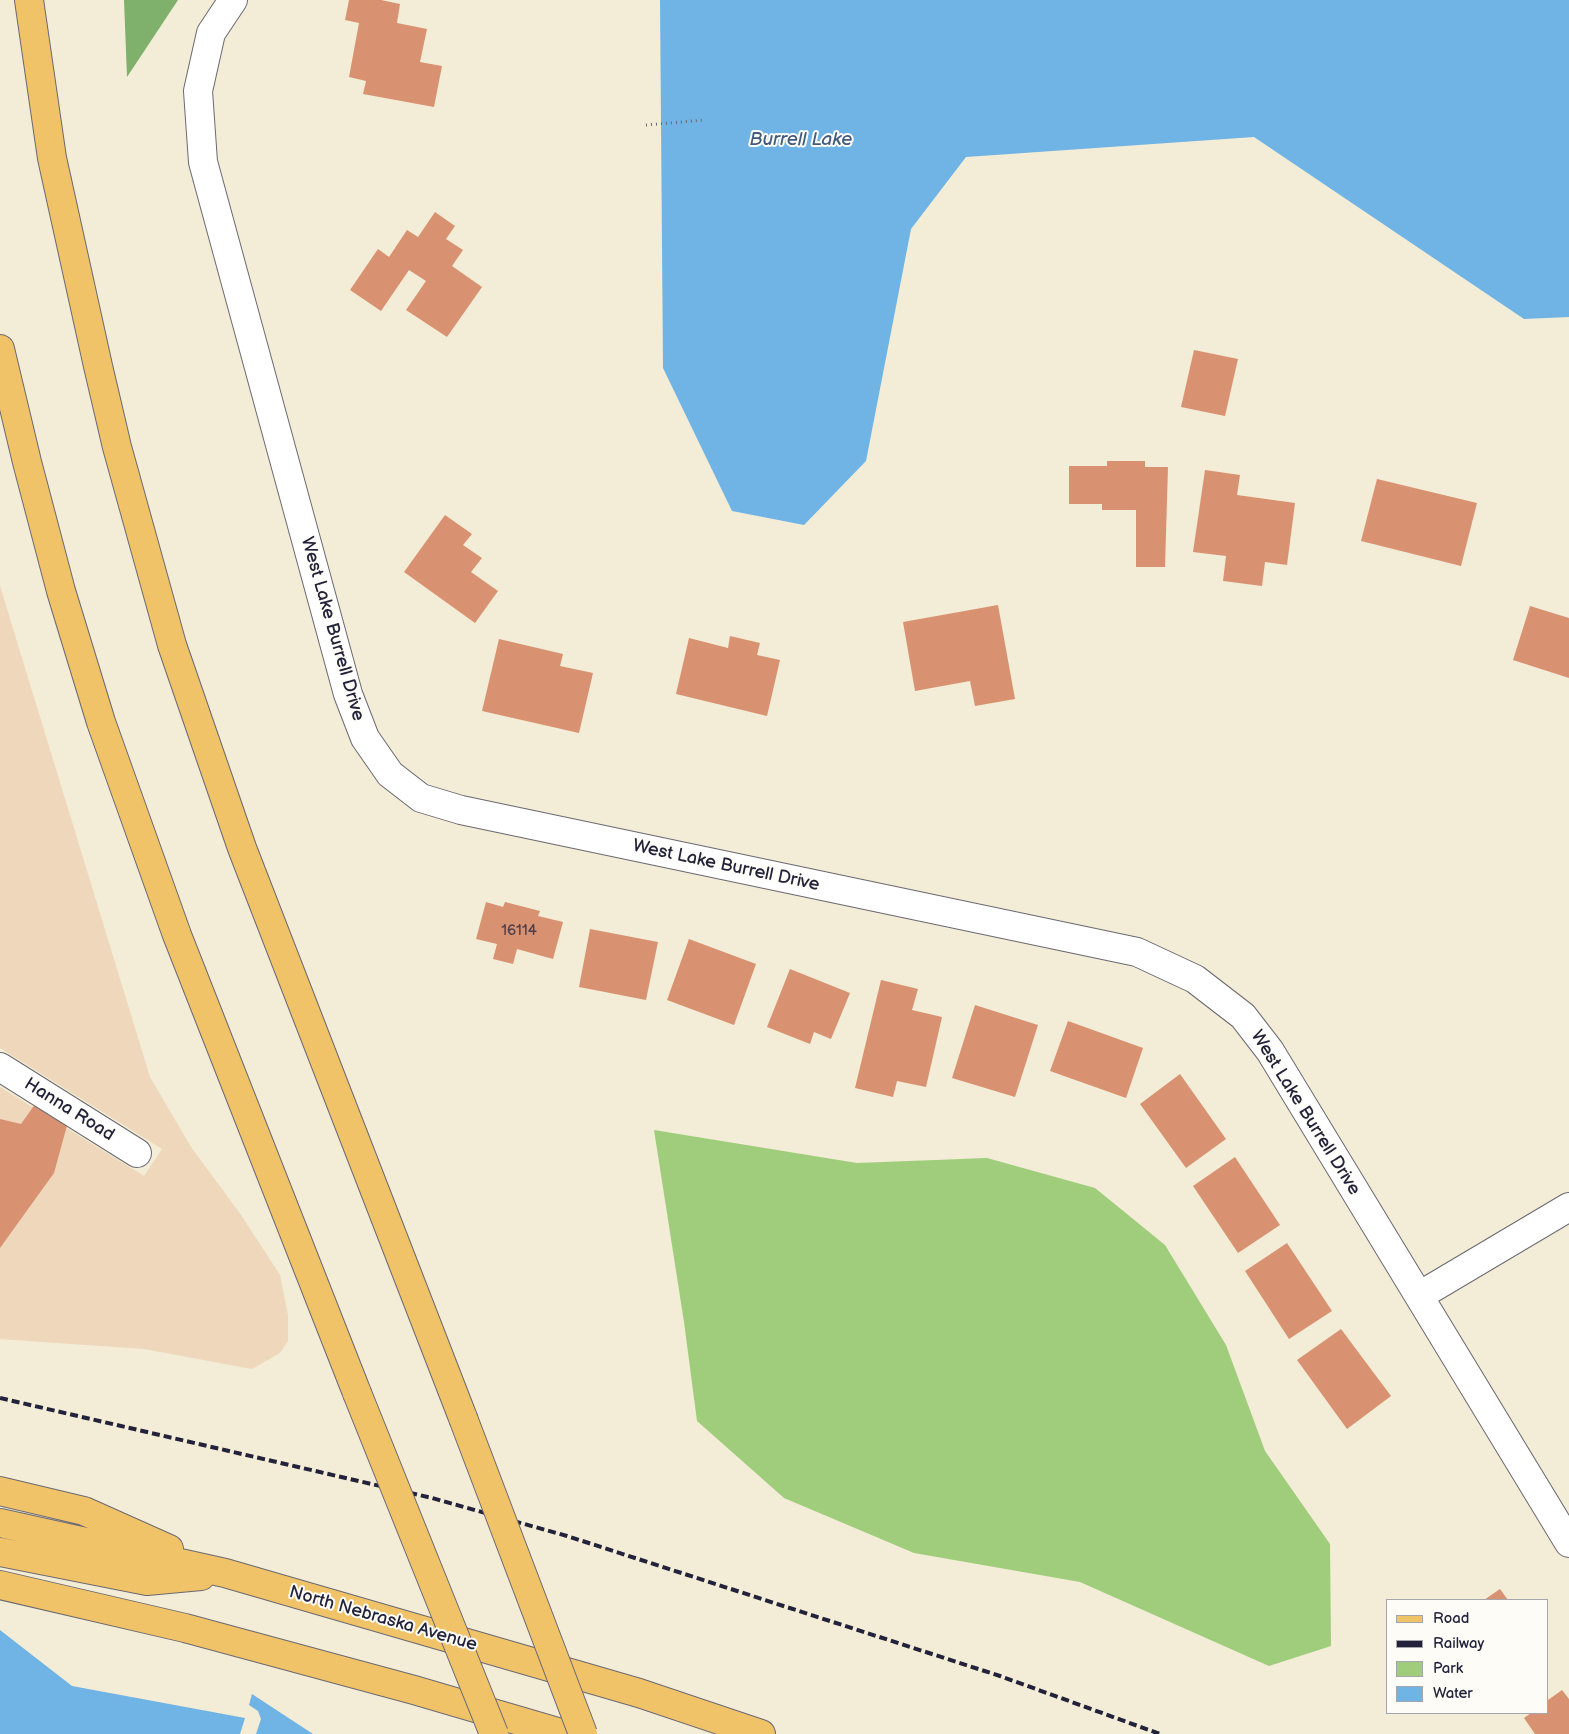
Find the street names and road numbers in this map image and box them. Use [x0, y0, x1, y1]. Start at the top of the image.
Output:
street label: West Lake Burrell Drive [295, 535, 369, 723]
street label: West Lake Burrell Drive [631, 836, 821, 896]
street label: West Lake Burrell Drive [1245, 1027, 1365, 1199]
street label: Hanna Road [20, 1074, 118, 1146]
street label: North Nebraska Avenue [287, 1582, 479, 1656]

